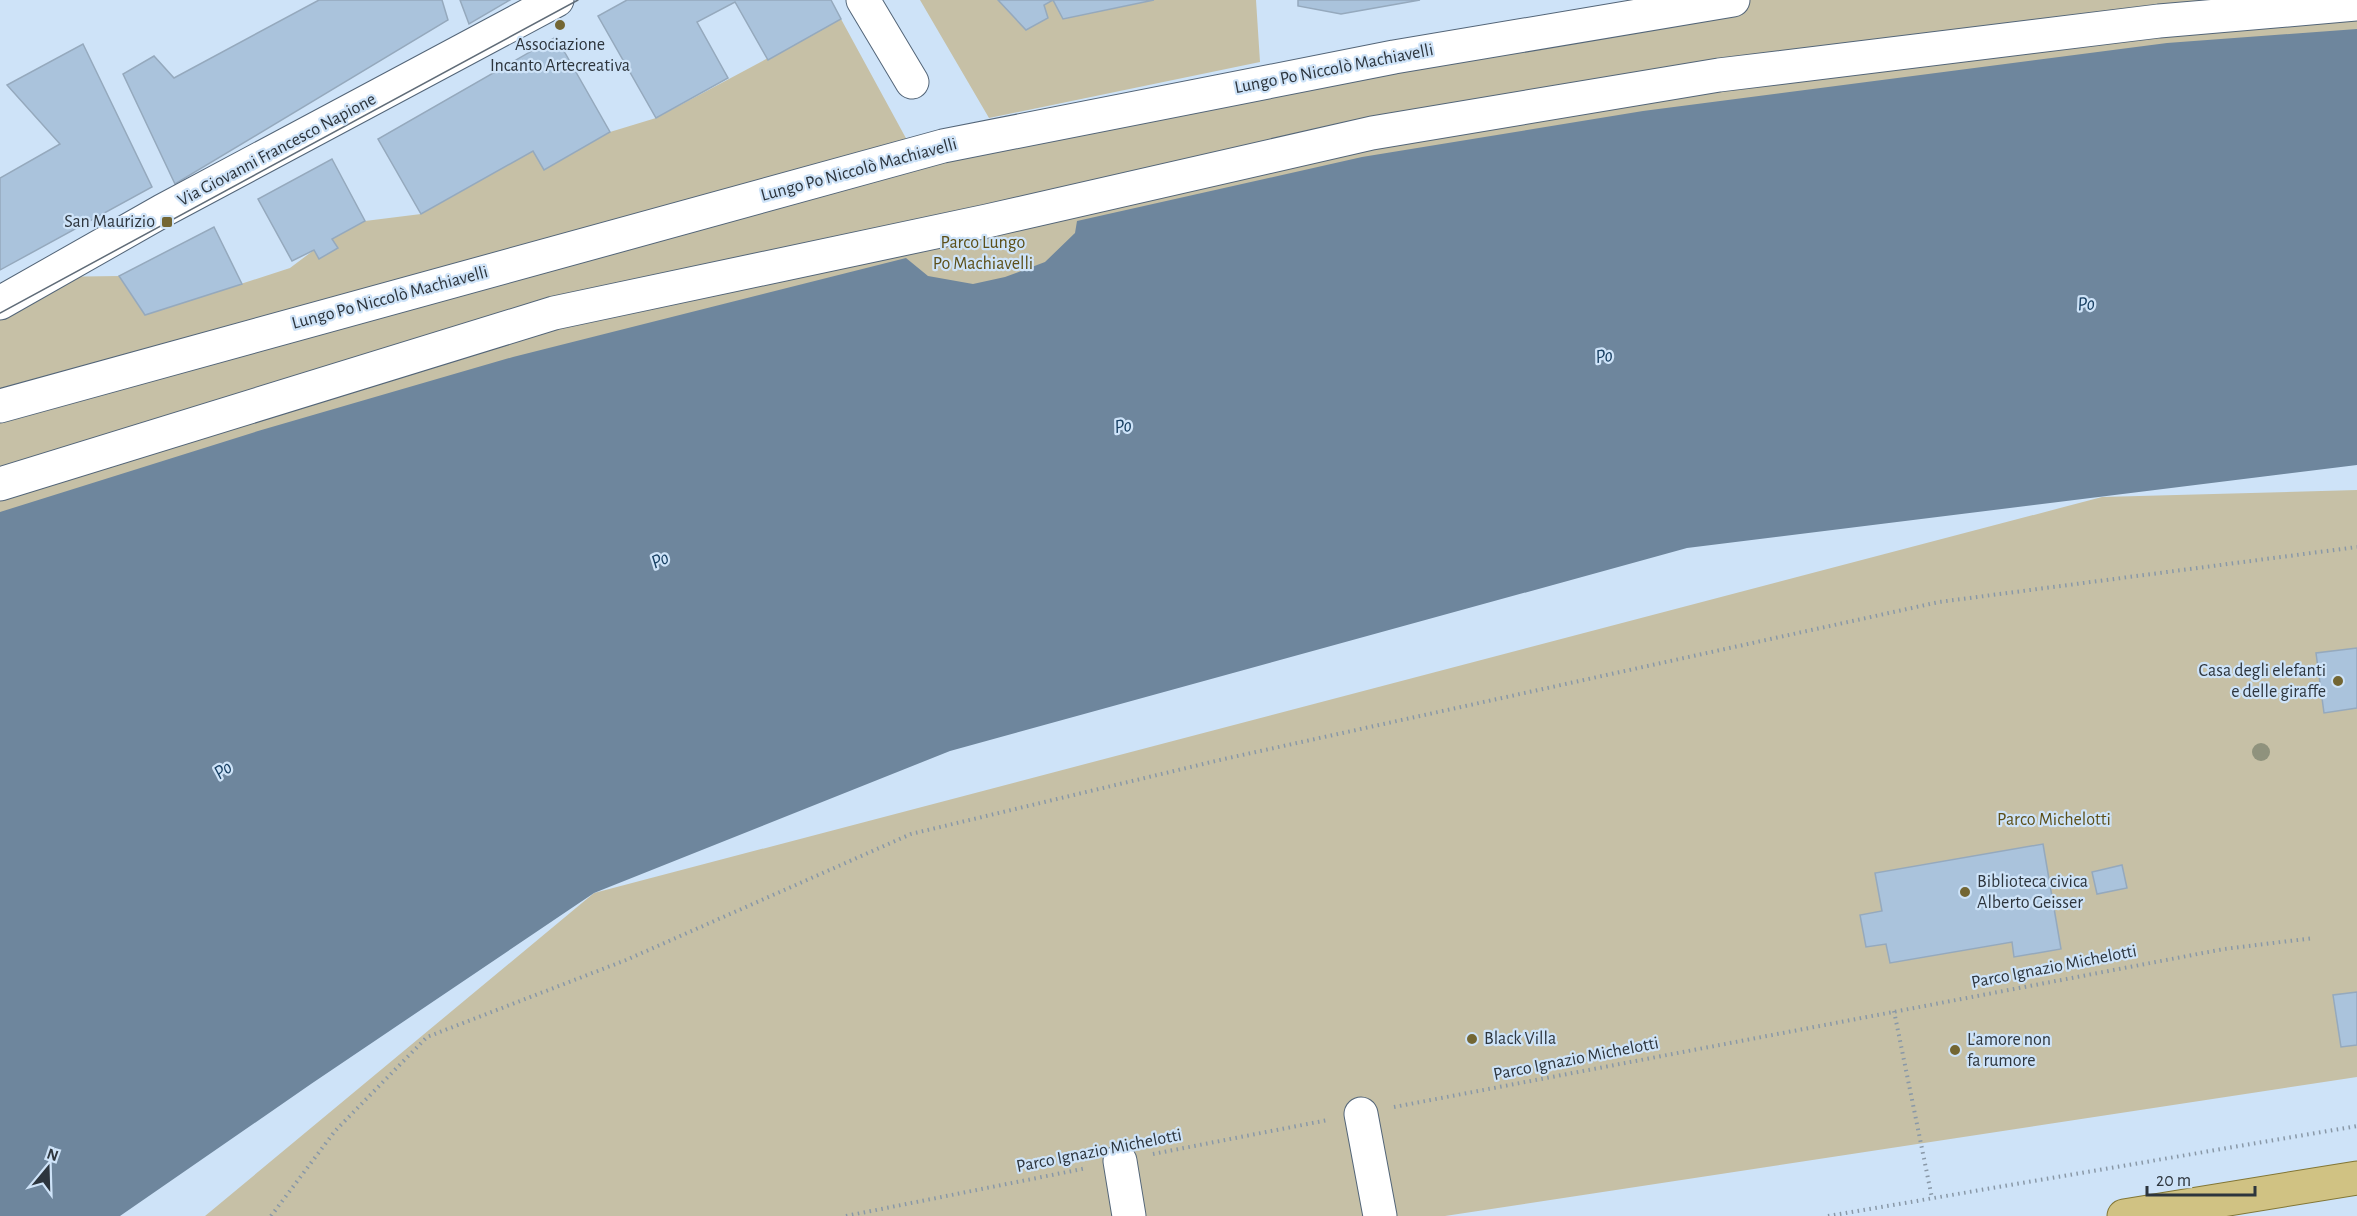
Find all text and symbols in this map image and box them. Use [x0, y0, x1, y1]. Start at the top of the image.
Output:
marker: Associazione Incanto Artecreativa [553, 18, 567, 32]
place label: Associazione Incanto Artecreativa [490, 36, 630, 75]
street label: Lungo Po Niccolò Machiavelli [1233, 41, 1435, 97]
street label: Via Giovanni Francesco Napione [175, 90, 379, 210]
street label: Lungo Po Niccolò Machiavelli [759, 135, 959, 205]
place label: San Maurizio [64, 213, 155, 231]
marker: San Maurizio [160, 215, 174, 229]
park label: Parco Lungo Po Machiavelli [933, 234, 1033, 273]
street label: Lungo Po Niccolò Machiavelli [290, 263, 490, 333]
water label: Po [2077, 293, 2095, 315]
water label: Po [1594, 345, 1614, 367]
water label: Po [1113, 415, 1133, 437]
water label: Po [648, 547, 672, 573]
place label: Casa degli elefanti e delle giraffe [2199, 662, 2326, 701]
marker: Casa degli elefanti e delle giraffe [2331, 674, 2345, 688]
water label: Po [210, 757, 236, 783]
park label: Parco Michelotti [1997, 811, 2111, 829]
place label: Biblioteca civica Alberto Geisser [1977, 873, 2088, 912]
marker: Biblioteca civica Alberto Geisser [1958, 885, 1972, 899]
street label: Parco Ignazio Michelotti [1970, 942, 2138, 992]
place label: Black Villa [1484, 1030, 1556, 1048]
place label: L'amore non fa rumore [1967, 1031, 2051, 1070]
marker: Black Villa [1465, 1032, 1479, 1046]
street label: Parco Ignazio Michelotti [1492, 1034, 1660, 1084]
marker: L'amore non fa rumore [1948, 1043, 1962, 1057]
street label: Parco Ignazio Michelotti [1015, 1126, 1183, 1176]
north arrow [18, 1138, 78, 1198]
text: N [45, 1145, 60, 1164]
scale bar [2147, 1159, 2255, 1197]
text: 20 m [2156, 1172, 2191, 1190]

